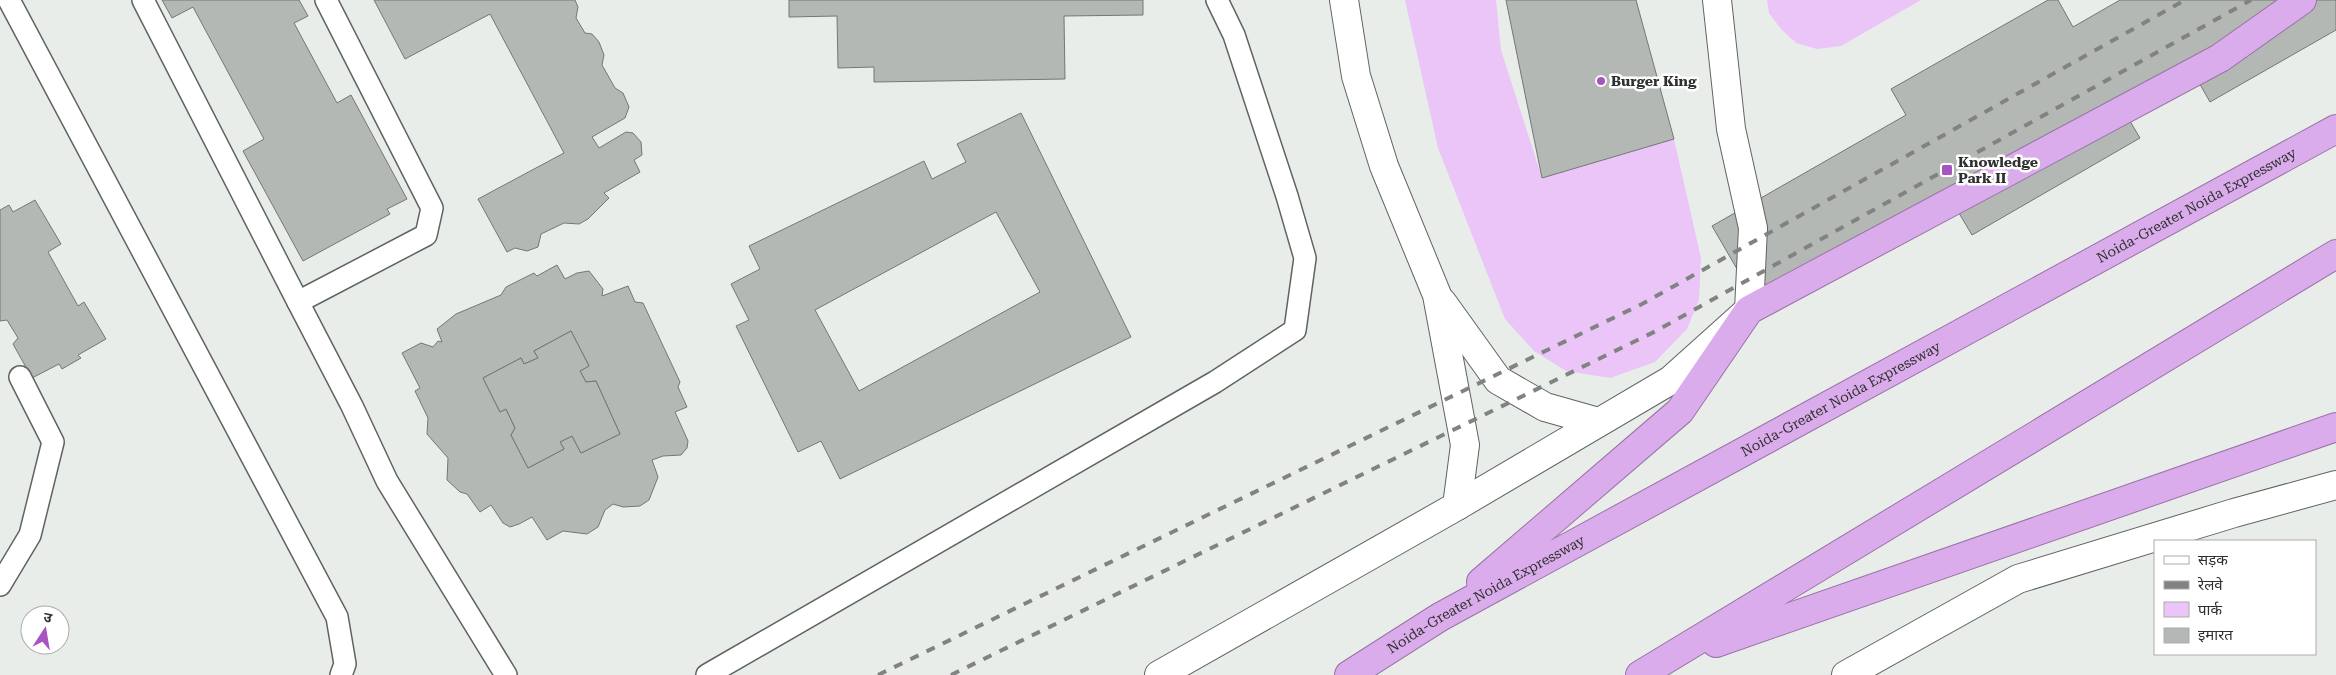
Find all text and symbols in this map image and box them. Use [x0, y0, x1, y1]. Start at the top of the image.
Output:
place label: Burger King [1611, 73, 1697, 89]
marker: Burger King [1595, 75, 1607, 87]
street label: Noida-Greater Noida Expressway [2094, 144, 2299, 266]
place label: Knowledge Park II [1958, 154, 2038, 186]
marker: Knowledge Park II [1940, 163, 1954, 177]
street label: Noida-Greater Noida Expressway [1738, 338, 1944, 460]
street label: Noida-Greater Noida Expressway [1384, 531, 1588, 657]
legend [2154, 540, 2316, 655]
text: सड़क [2198, 551, 2228, 569]
text: रेलवे [2197, 576, 2223, 594]
text: पार्क [2198, 601, 2222, 619]
north arrow [20, 605, 70, 655]
text: उ [42, 609, 54, 626]
text: इमारत [2198, 626, 2233, 644]

